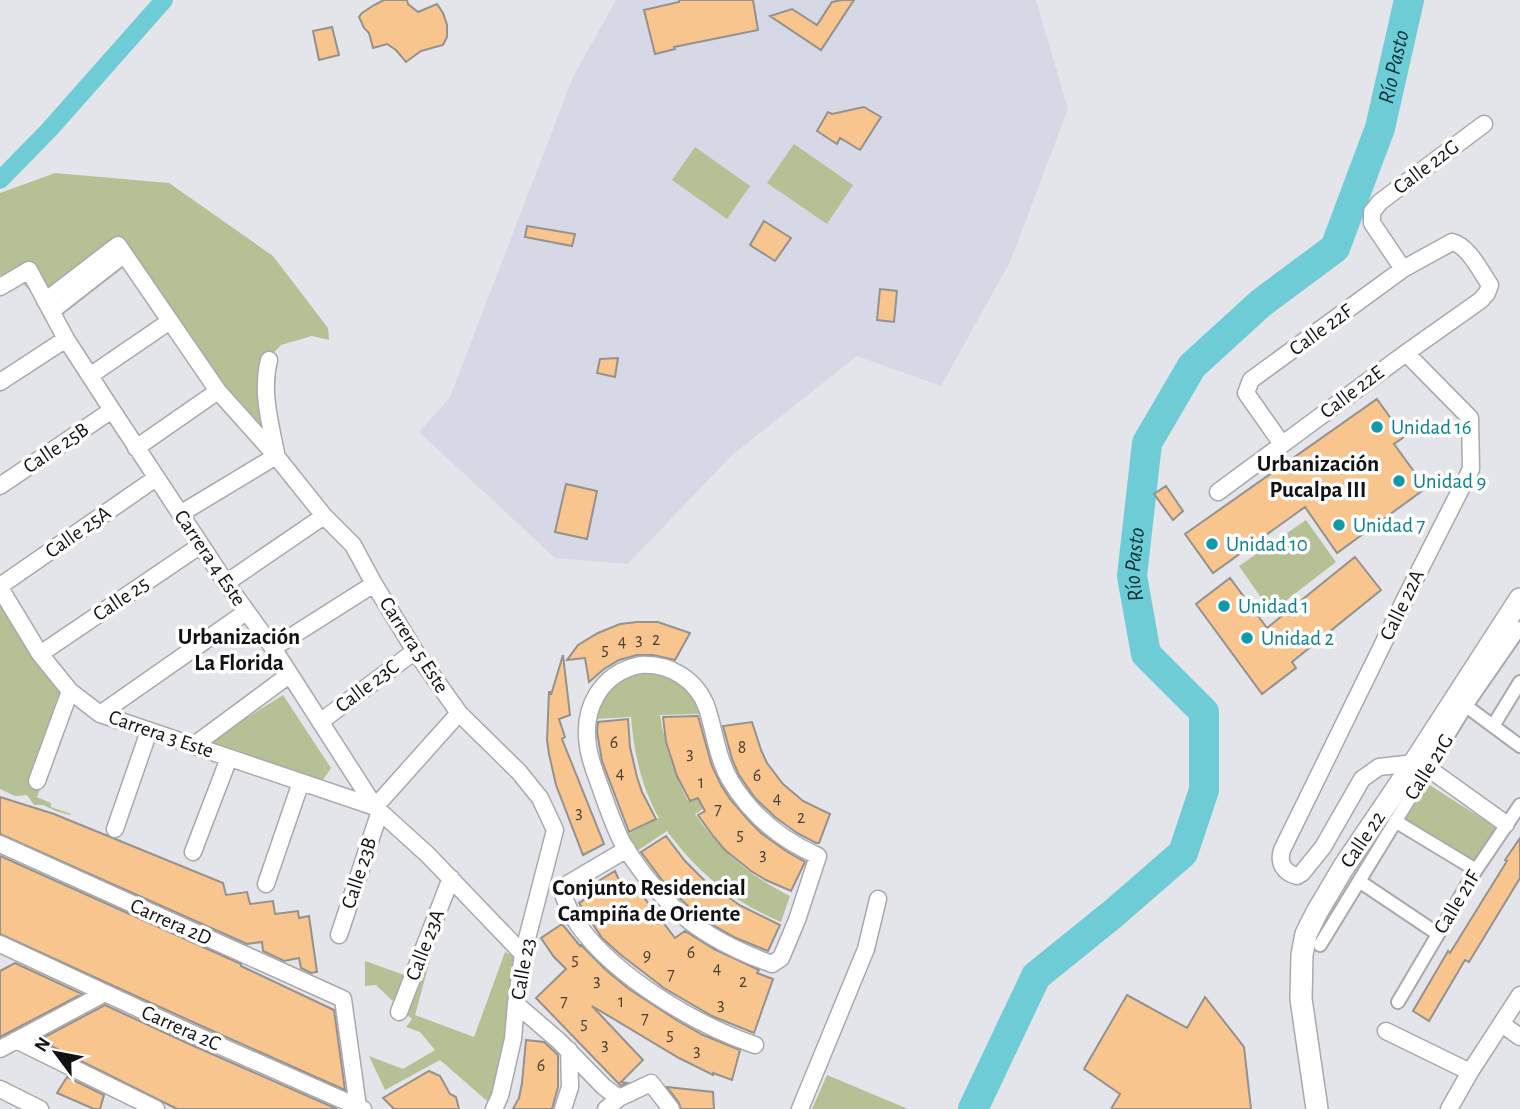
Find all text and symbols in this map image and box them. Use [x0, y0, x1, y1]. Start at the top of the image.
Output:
water label: Río Pasto [1374, 28, 1413, 106]
street label: Calle 22G [1389, 136, 1463, 198]
street label: Calle 22F [1286, 300, 1357, 360]
street label: Calle 22E [1316, 362, 1388, 422]
place label: Unidad 16 [1391, 417, 1472, 438]
street label: Calle 25B [20, 419, 92, 477]
marker: Unidad 16 [1369, 419, 1385, 435]
district label: Urbanización Pucalpa III [1257, 453, 1379, 502]
place label: Unidad 9 [1413, 471, 1486, 492]
marker: Unidad 9 [1391, 473, 1407, 489]
street label: Calle 25A [41, 502, 115, 562]
street label: Carrera 4 Este [170, 506, 250, 610]
place label: Unidad 7 [1353, 515, 1426, 536]
marker: Unidad 7 [1331, 517, 1347, 533]
water label: Río Pasto [1121, 526, 1149, 604]
place label: Unidad 10 [1226, 534, 1308, 555]
marker: Unidad 10 [1204, 536, 1220, 552]
street label: Calle 22A [1376, 567, 1428, 643]
street label: Calle 25 [89, 573, 153, 625]
street label: Carrera 5 Este [375, 593, 453, 697]
place label: Unidad 1 [1238, 596, 1309, 617]
marker: Unidad 1 [1216, 598, 1232, 614]
district label: Urbanización La Florida [178, 626, 300, 675]
place label: Unidad 2 [1261, 628, 1334, 649]
marker: Unidad 2 [1239, 630, 1255, 646]
house number: 3 [635, 631, 643, 649]
house number: 2 [652, 631, 660, 649]
house number: 4 [618, 633, 627, 651]
house number: 5 [601, 641, 609, 659]
street label: Calle 23C [331, 656, 403, 716]
street label: Carrera 3 Este [106, 706, 216, 762]
street label: Calle 21G [1401, 730, 1457, 804]
house number: 6 [610, 734, 618, 752]
house number: 8 [738, 739, 746, 757]
house number: 3 [686, 745, 694, 763]
house number: 4 [616, 765, 625, 783]
house number: 6 [753, 767, 761, 785]
house number: 1 [698, 774, 704, 792]
house number: 4 [773, 790, 782, 808]
house number: 7 [714, 801, 722, 819]
house number: 3 [575, 804, 583, 822]
street label: Calle 22 [1336, 807, 1389, 871]
house number: 2 [797, 809, 805, 827]
house number: 5 [736, 826, 744, 844]
street label: Calle 23B [338, 835, 380, 911]
house number: 3 [759, 846, 767, 864]
street label: Calle 21F [1430, 866, 1484, 937]
district label: Conjunto Residencial Campiña de Oriente [552, 877, 746, 926]
street label: Carrera 2D [127, 895, 215, 949]
street label: Calle 23A [402, 906, 448, 984]
street label: Calle 23 [507, 936, 539, 1002]
house number: 6 [687, 944, 695, 962]
house number: 9 [643, 947, 651, 965]
house number: 5 [571, 951, 579, 969]
house number: 4 [713, 960, 722, 978]
house number: 7 [667, 966, 675, 984]
house number: 3 [593, 972, 601, 990]
house number: 2 [739, 973, 747, 991]
house number: 7 [560, 993, 568, 1011]
house number: 1 [618, 993, 624, 1011]
house number: 3 [717, 996, 725, 1014]
street label: Carrera 2C [138, 1001, 224, 1055]
house number: 7 [641, 1010, 649, 1028]
house number: 5 [580, 1015, 588, 1033]
north arrow [21, 1018, 91, 1088]
house number: 5 [666, 1026, 674, 1044]
text: N [31, 1034, 54, 1055]
house number: 3 [601, 1036, 609, 1054]
house number: 3 [693, 1042, 701, 1060]
house number: 6 [537, 1057, 545, 1075]

